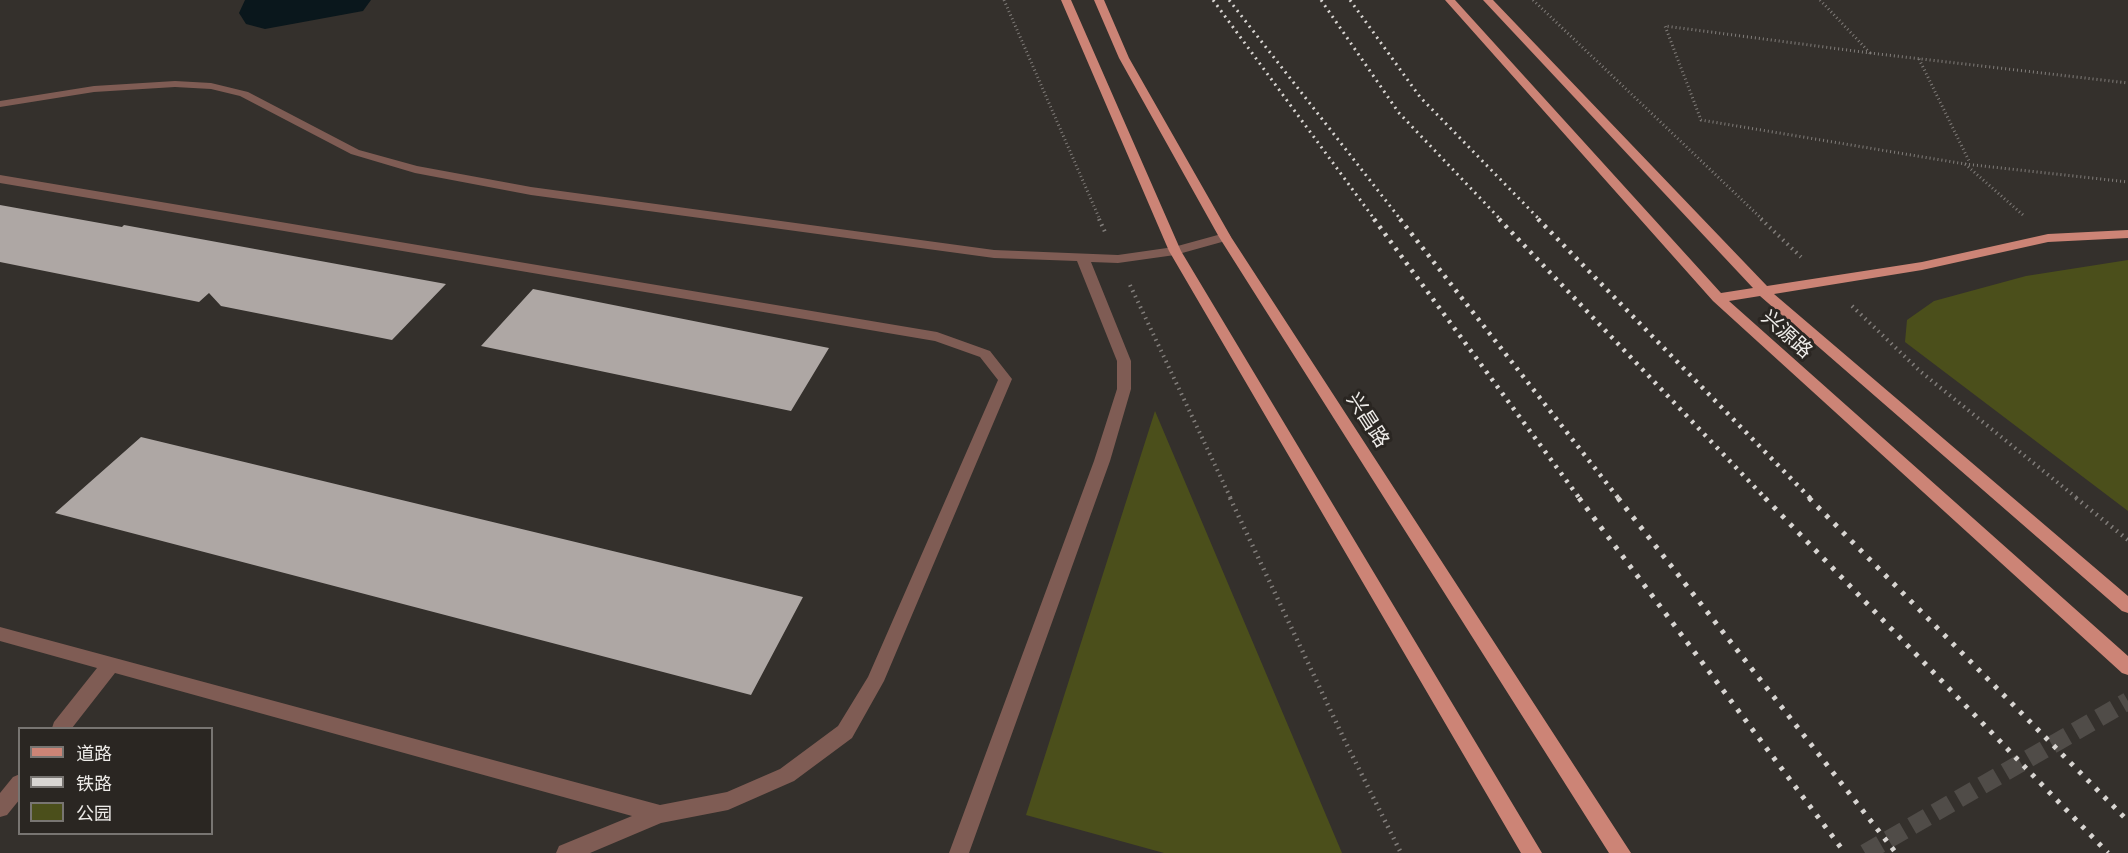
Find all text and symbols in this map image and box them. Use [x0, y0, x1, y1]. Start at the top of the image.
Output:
street label: 兴源路 [1757, 305, 1817, 363]
street label: 兴昌路 [1342, 388, 1394, 452]
legend [18, 727, 213, 835]
text: 道路 [76, 742, 112, 764]
text: 铁路 [76, 772, 112, 794]
text: 公园 [76, 802, 112, 824]

